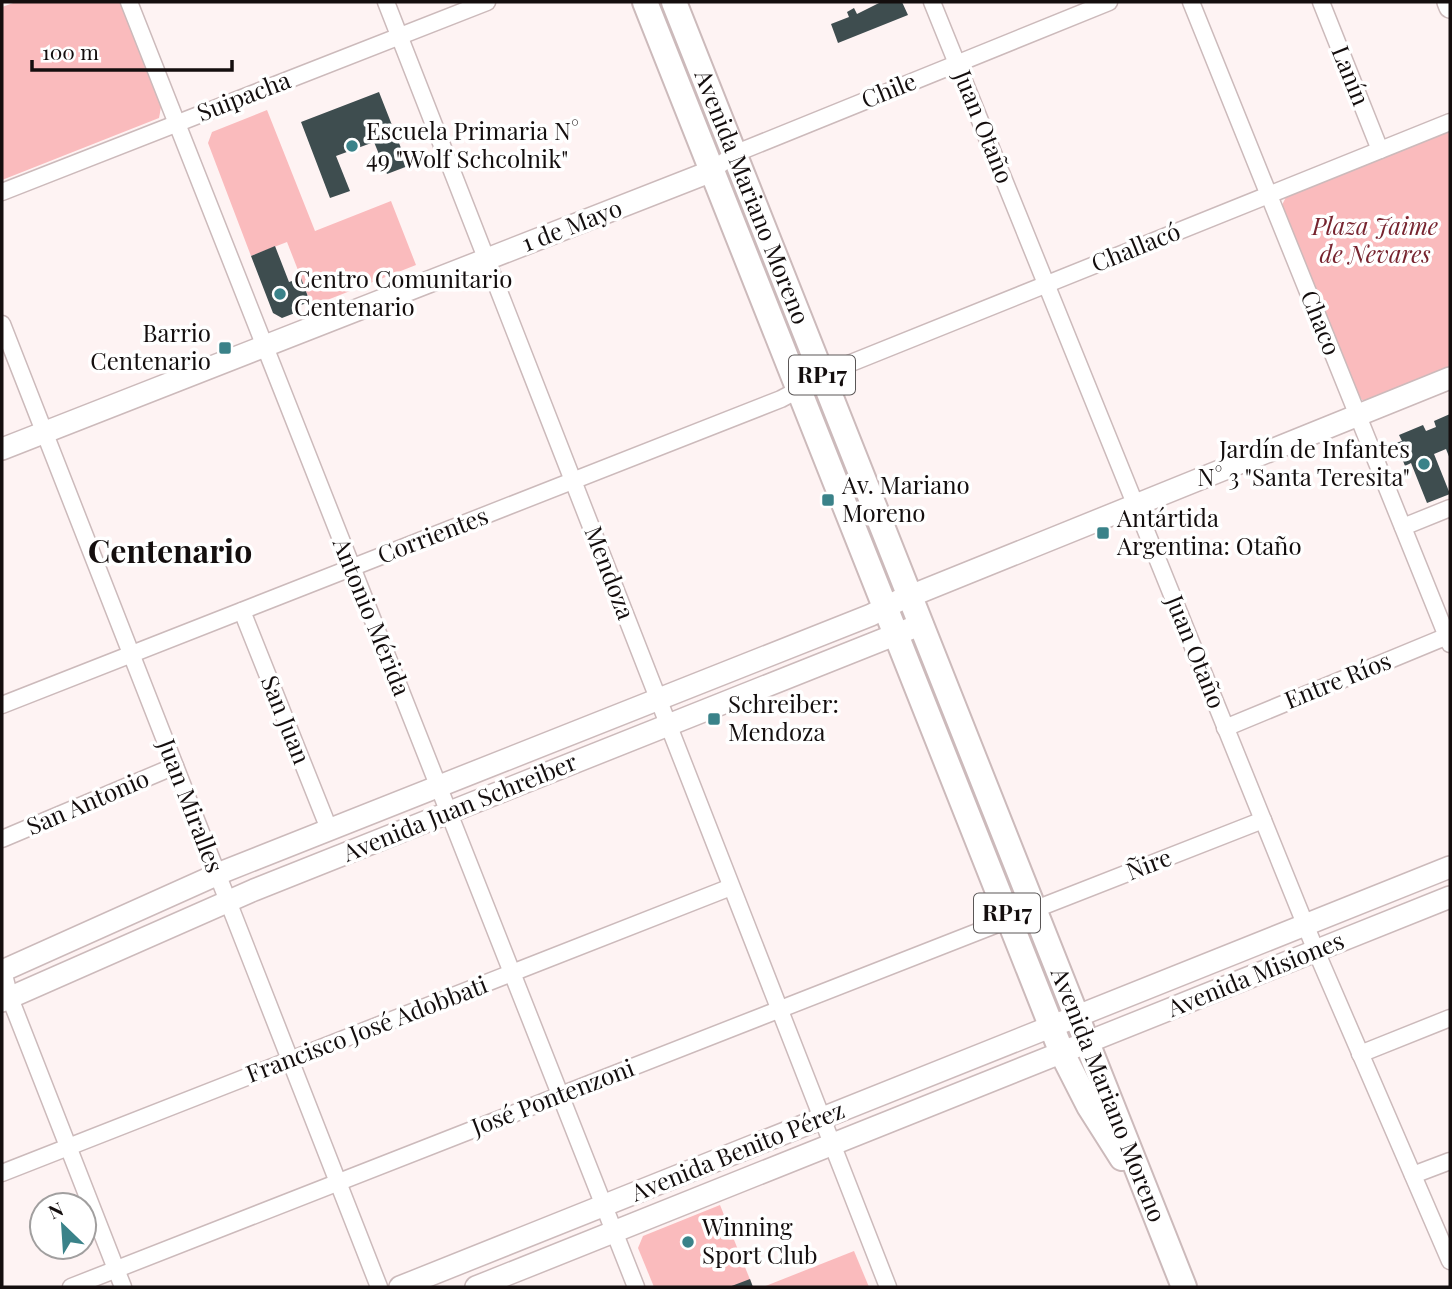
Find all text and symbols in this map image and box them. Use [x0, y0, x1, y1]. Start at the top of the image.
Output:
scale bar [32, 28, 231, 72]
text: 100 m [42, 37, 99, 65]
street label: Lanín [1325, 41, 1378, 110]
street label: Suipacha [192, 63, 295, 128]
street label: Avenida Mariano Moreno [688, 64, 818, 328]
street label: Chile [856, 64, 920, 115]
street label: Juan Otaño [947, 64, 1022, 188]
place label: Escuela Primaria N° 49 "Wolf Schcolnik" [366, 114, 579, 174]
marker: Escuela Primaria N° 49 "Wolf Schcolnik" [344, 138, 360, 154]
street label: 1 de Mayo [517, 190, 626, 258]
park label: Plaza Jaime de Nevares [1311, 209, 1438, 269]
street label: Challacó [1086, 214, 1184, 278]
place label: Centro Comunitario Centenario [294, 262, 512, 322]
street label: Chaco [1294, 285, 1349, 359]
marker: Centro Comunitario Centenario [272, 286, 288, 302]
place label: Barrio Centenario [90, 316, 211, 376]
marker: Barrio Centenario [217, 340, 233, 356]
road number: RP17 [789, 356, 855, 394]
place label: Jardín de Infantes N° 3 "Santa Teresita" [1198, 432, 1410, 492]
marker: Jardín de Infantes N° 3 "Santa Teresita" [1416, 456, 1432, 472]
place label: Av. Mariano Moreno [841, 468, 970, 528]
marker: Av. Mariano Moreno [820, 492, 836, 508]
street label: Corrientes [372, 498, 492, 570]
place label: Antártida Argentina: Otaño [1116, 501, 1302, 561]
street label: Mendoza [578, 521, 643, 624]
marker: Antártida Argentina: Otaño [1095, 525, 1111, 541]
district label: Centenario [88, 528, 252, 571]
street label: Antonio Mérida [326, 532, 419, 700]
street label: Juan Otaño [1159, 589, 1234, 713]
street label: Entre Ríos [1279, 643, 1395, 715]
street label: San Juan [255, 670, 319, 768]
place label: Schreiber: Mendoza [728, 687, 839, 747]
marker: Schreiber: Mendoza [706, 711, 722, 727]
street label: Juan Miralles [151, 733, 232, 877]
street label: Avenida Juan Schreiber [336, 744, 581, 868]
street label: San Antonio [21, 761, 153, 841]
street label: Ñire [1121, 840, 1175, 886]
road number: RP17 [974, 893, 1040, 932]
street label: Avenida Misiones [1161, 923, 1348, 1024]
street label: Avenida Mariano Moreno [1044, 961, 1175, 1226]
street label: Francisco José Adobbati [241, 967, 492, 1089]
street label: José Pontenzoni [466, 1050, 638, 1142]
street label: Avenida Benito Pérez [625, 1093, 849, 1208]
north arrow [28, 1191, 98, 1261]
text: N [44, 1195, 67, 1224]
place label: Winning Sport Club [701, 1210, 818, 1270]
marker: Winning Sport Club [680, 1234, 696, 1250]

